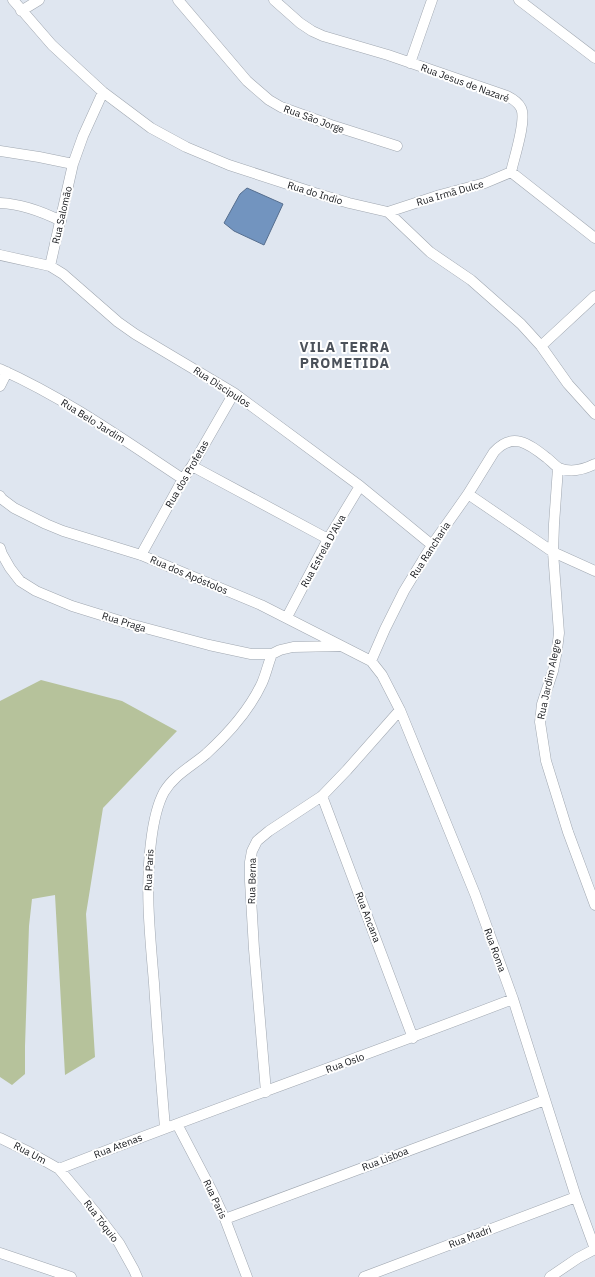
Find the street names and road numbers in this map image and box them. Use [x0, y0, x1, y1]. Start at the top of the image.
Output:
street label: Rua Jesus de Nazaré [419, 61, 512, 105]
street label: Rua São Jorge [282, 102, 347, 136]
street label: Rua Irmã Dulce [415, 177, 486, 209]
street label: Rua do Indio [286, 178, 345, 208]
street label: Rua Salomão [49, 184, 75, 245]
street label: Rua Discipulos [191, 364, 253, 411]
street label: Rua Belo Jardim [58, 396, 128, 446]
street label: Rua dos Profetas [162, 438, 212, 510]
street label: Rua Estrela D'Alva [298, 512, 349, 590]
street label: Rua Rancharia [407, 519, 453, 581]
street label: Rua dos Apóstolos [148, 553, 230, 597]
street label: Rua Praga [100, 609, 148, 635]
street label: Rua Jardim Alegre [534, 637, 564, 721]
street label: Rua Paris [141, 849, 157, 891]
street label: Rua Berna [245, 857, 259, 904]
street label: Rua Ancana [352, 890, 384, 945]
street label: Rua Roma [481, 926, 509, 974]
street label: Rua Oslo [324, 1050, 366, 1076]
street label: Rua Atenas [92, 1131, 144, 1161]
street label: Rua Um [11, 1139, 49, 1167]
street label: Rua Lisboa [360, 1144, 411, 1174]
street label: Rua Paris [200, 1177, 230, 1221]
street label: Rua Tóquio [81, 1197, 121, 1245]
street label: Rua Madri [447, 1223, 493, 1251]

